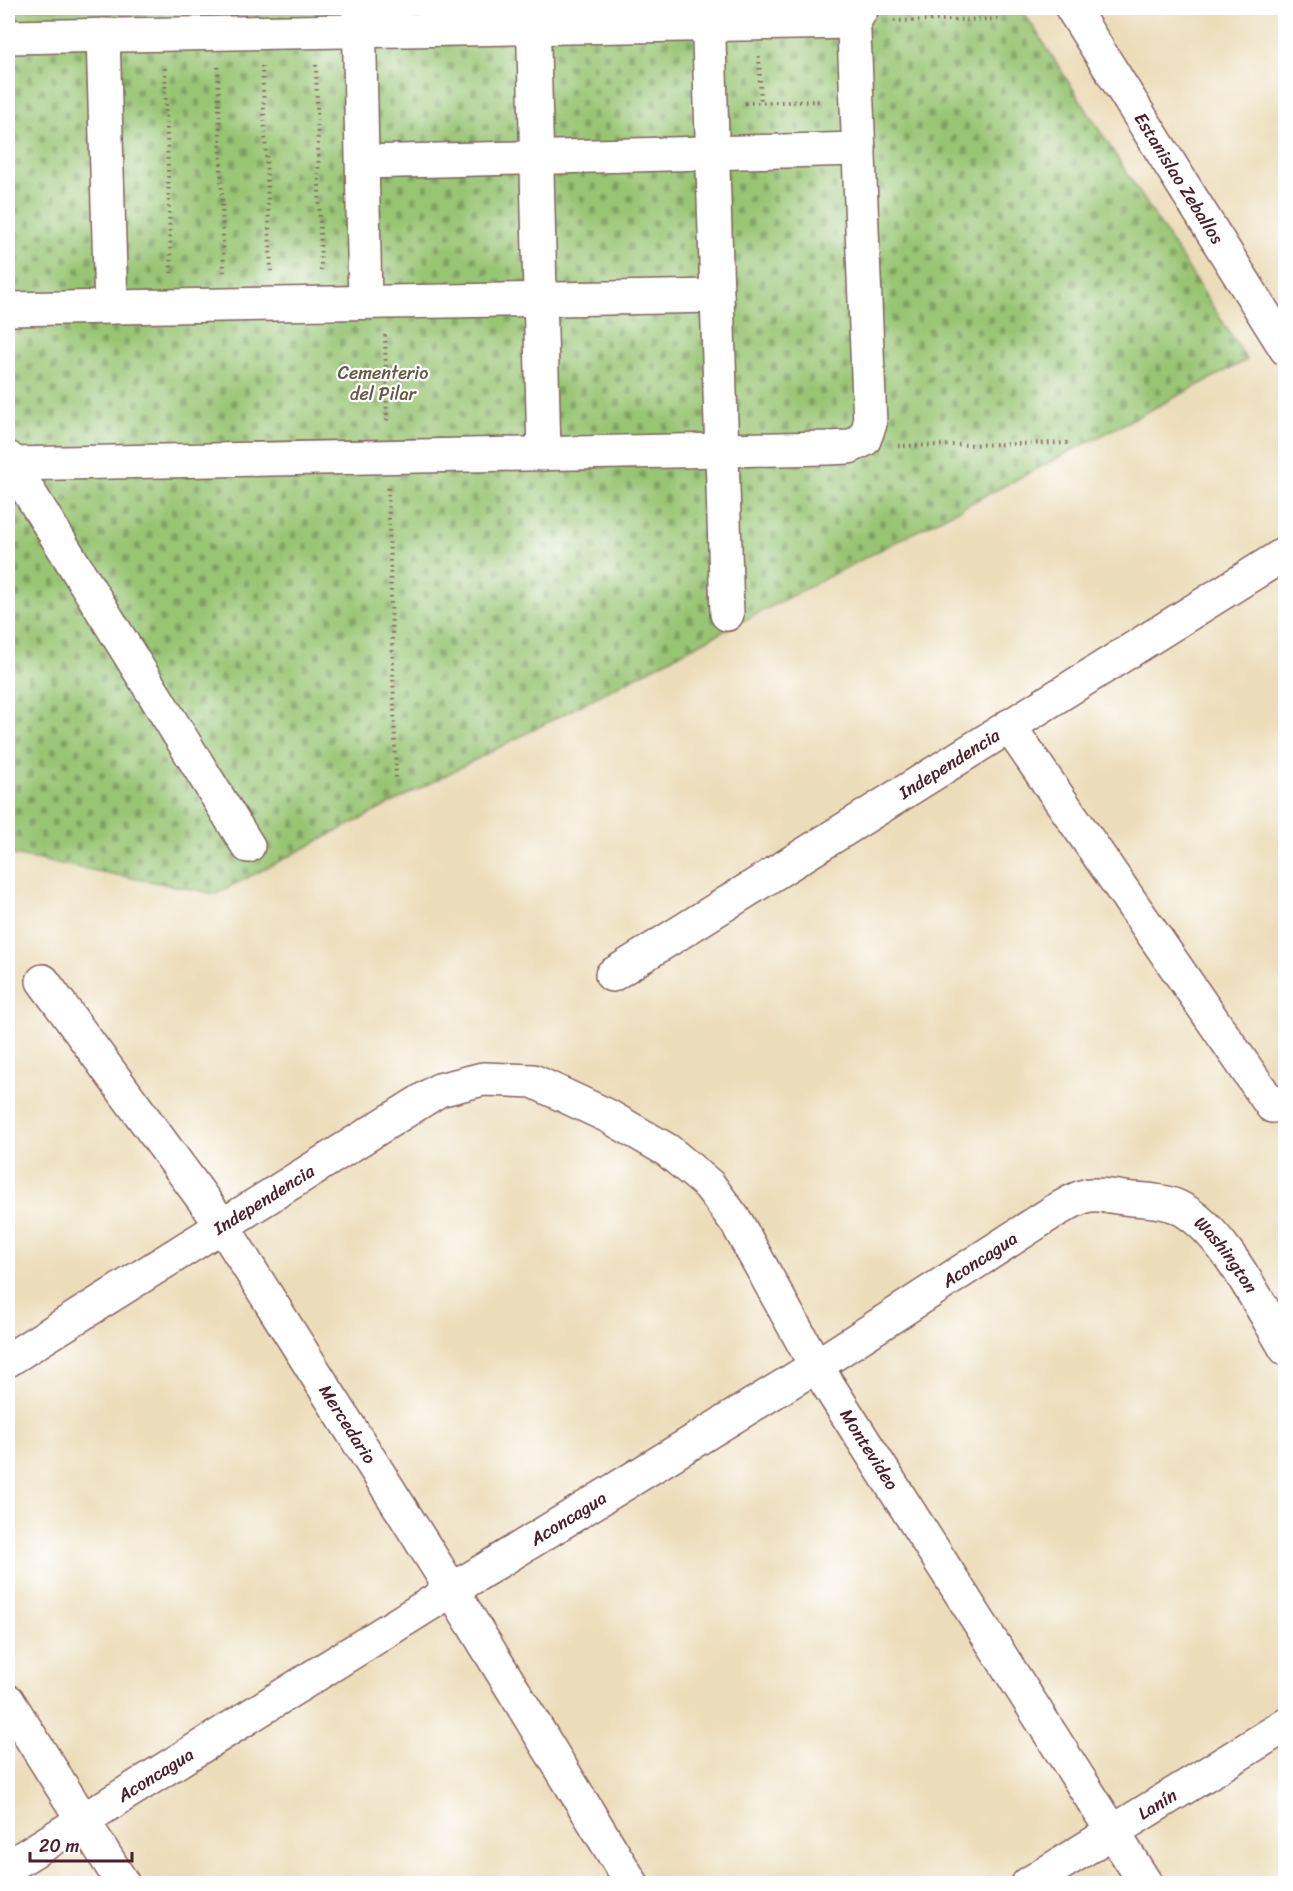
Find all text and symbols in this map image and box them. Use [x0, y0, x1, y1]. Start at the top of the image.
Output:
street label: Estanislao Zeballos [1125, 106, 1233, 251]
park label: Cementerio del Pilar [338, 357, 428, 410]
street label: Independencia [891, 719, 1007, 808]
street label: Independencia [206, 1155, 322, 1244]
street label: Washington [1186, 1208, 1266, 1300]
street label: Aconcagua [934, 1223, 1024, 1297]
street label: Mercedario [310, 1378, 385, 1471]
street label: Montevideo [831, 1402, 907, 1497]
street label: Aconcagua [523, 1482, 613, 1555]
street label: Aconcagua [110, 1739, 200, 1812]
street label: Lanín [1131, 1780, 1184, 1829]
scale bar [30, 1825, 132, 1863]
text: 20 m [39, 1830, 79, 1862]

